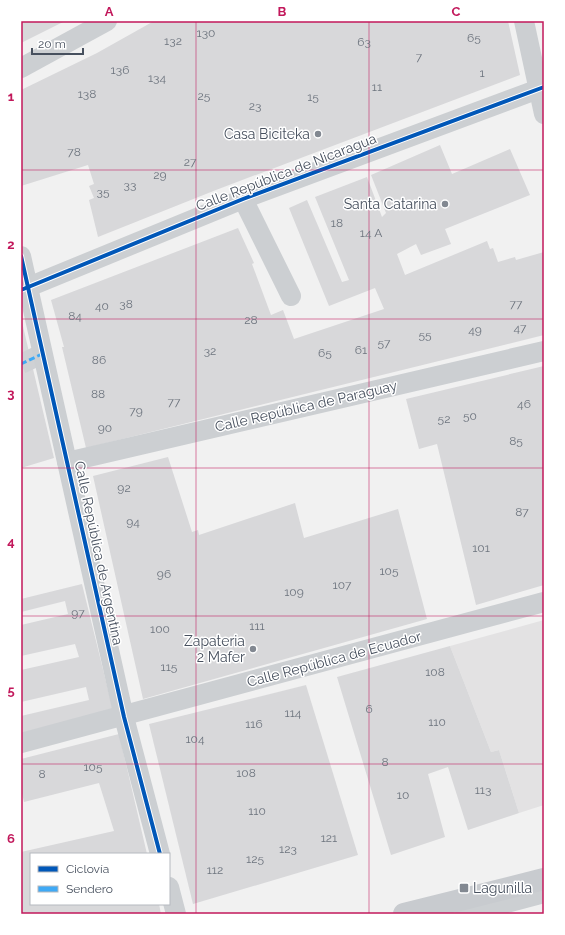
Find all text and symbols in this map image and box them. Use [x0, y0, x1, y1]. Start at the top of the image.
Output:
text: A [105, 4, 114, 19]
text: B [278, 4, 287, 19]
text: C [452, 4, 461, 19]
house number: 130 [197, 26, 215, 40]
scale bar [32, 30, 83, 56]
house number: 65 [467, 31, 481, 45]
house number: 132 [164, 34, 182, 48]
house number: 63 [357, 35, 371, 49]
text: 20 m [38, 37, 66, 51]
house number: 7 [416, 50, 423, 64]
house number: 136 [111, 63, 129, 77]
house number: 1 [479, 66, 485, 80]
house number: 134 [148, 71, 166, 85]
house number: 11 [372, 80, 382, 94]
house number: 138 [78, 87, 96, 101]
text: 1 [8, 89, 15, 104]
house number: 25 [198, 89, 211, 103]
house number: 15 [307, 90, 319, 104]
house number: 23 [249, 99, 261, 113]
place label: Casa Biciteka [224, 126, 310, 142]
marker: Casa Biciteka [313, 129, 323, 139]
street label: Calle República de Nicaragua [194, 130, 378, 214]
house number: 78 [67, 145, 81, 159]
house number: 27 [184, 155, 197, 169]
house number: 29 [153, 168, 167, 182]
house number: 33 [124, 178, 136, 192]
house number: 35 [97, 185, 110, 199]
place label: Santa Catarina [344, 196, 437, 212]
marker: Santa Catarina [440, 199, 450, 209]
house number: 18 [331, 216, 343, 230]
house number: 14 A [360, 226, 382, 240]
text: 2 [7, 237, 15, 252]
house number: 38 [119, 297, 133, 311]
house number: 77 [510, 297, 523, 311]
house number: 40 [95, 299, 109, 313]
house number: 84 [68, 309, 82, 323]
house number: 28 [244, 313, 258, 327]
house number: 47 [514, 321, 527, 335]
house number: 49 [468, 323, 482, 337]
house number: 55 [418, 328, 432, 342]
house number: 57 [378, 336, 391, 350]
house number: 61 [355, 343, 367, 357]
house number: 32 [204, 344, 216, 358]
house number: 65 [318, 346, 332, 360]
house number: 86 [92, 353, 106, 367]
street label: Calle República de Paraguay [213, 377, 399, 435]
text: 3 [7, 386, 15, 401]
house number: 88 [91, 387, 105, 401]
house number: 77 [168, 395, 181, 409]
house number: 46 [517, 397, 531, 411]
house number: 79 [129, 404, 143, 418]
house number: 50 [463, 409, 477, 423]
house number: 52 [438, 412, 450, 426]
house number: 90 [98, 421, 112, 435]
house number: 85 [509, 434, 523, 448]
street label: Calle República de Argentina [72, 459, 126, 647]
house number: 92 [117, 481, 131, 495]
house number: 87 [515, 505, 529, 519]
house number: 94 [126, 515, 140, 529]
text: 4 [7, 534, 15, 549]
house number: 101 [472, 541, 490, 555]
house number: 105 [379, 564, 399, 578]
house number: 96 [157, 567, 171, 581]
house number: 107 [333, 578, 352, 592]
house number: 109 [284, 585, 304, 599]
house number: 97 [71, 606, 85, 620]
house number: 111 [249, 619, 265, 633]
house number: 100 [150, 622, 170, 636]
street label: Calle República de Ecuador [245, 628, 423, 690]
place label: Zapateria 2 Mafer [184, 633, 245, 665]
marker: Zapateria 2 Mafer [248, 644, 258, 654]
house number: 115 [161, 660, 178, 674]
house number: 108 [425, 665, 445, 679]
text: 5 [7, 683, 15, 698]
house number: 6 [365, 702, 373, 716]
house number: 114 [285, 706, 302, 720]
house number: 110 [428, 715, 446, 729]
house number: 116 [245, 717, 263, 731]
house number: 104 [185, 732, 205, 746]
house number: 8 [381, 755, 389, 769]
house number: 105 [83, 760, 103, 774]
house number: 108 [236, 766, 256, 780]
house number: 8 [38, 767, 46, 781]
house number: 113 [475, 783, 491, 797]
house number: 10 [397, 788, 409, 802]
house number: 110 [248, 804, 266, 818]
text: 6 [7, 831, 15, 846]
house number: 121 [321, 831, 337, 845]
house number: 123 [279, 842, 297, 856]
house number: 125 [246, 852, 264, 866]
legend [30, 853, 170, 905]
text: Ciclovía [66, 862, 109, 876]
house number: 112 [207, 863, 223, 877]
place label: Lagunilla [473, 880, 532, 896]
text: Sendero [66, 882, 113, 896]
marker: Lagunilla [458, 882, 470, 894]

